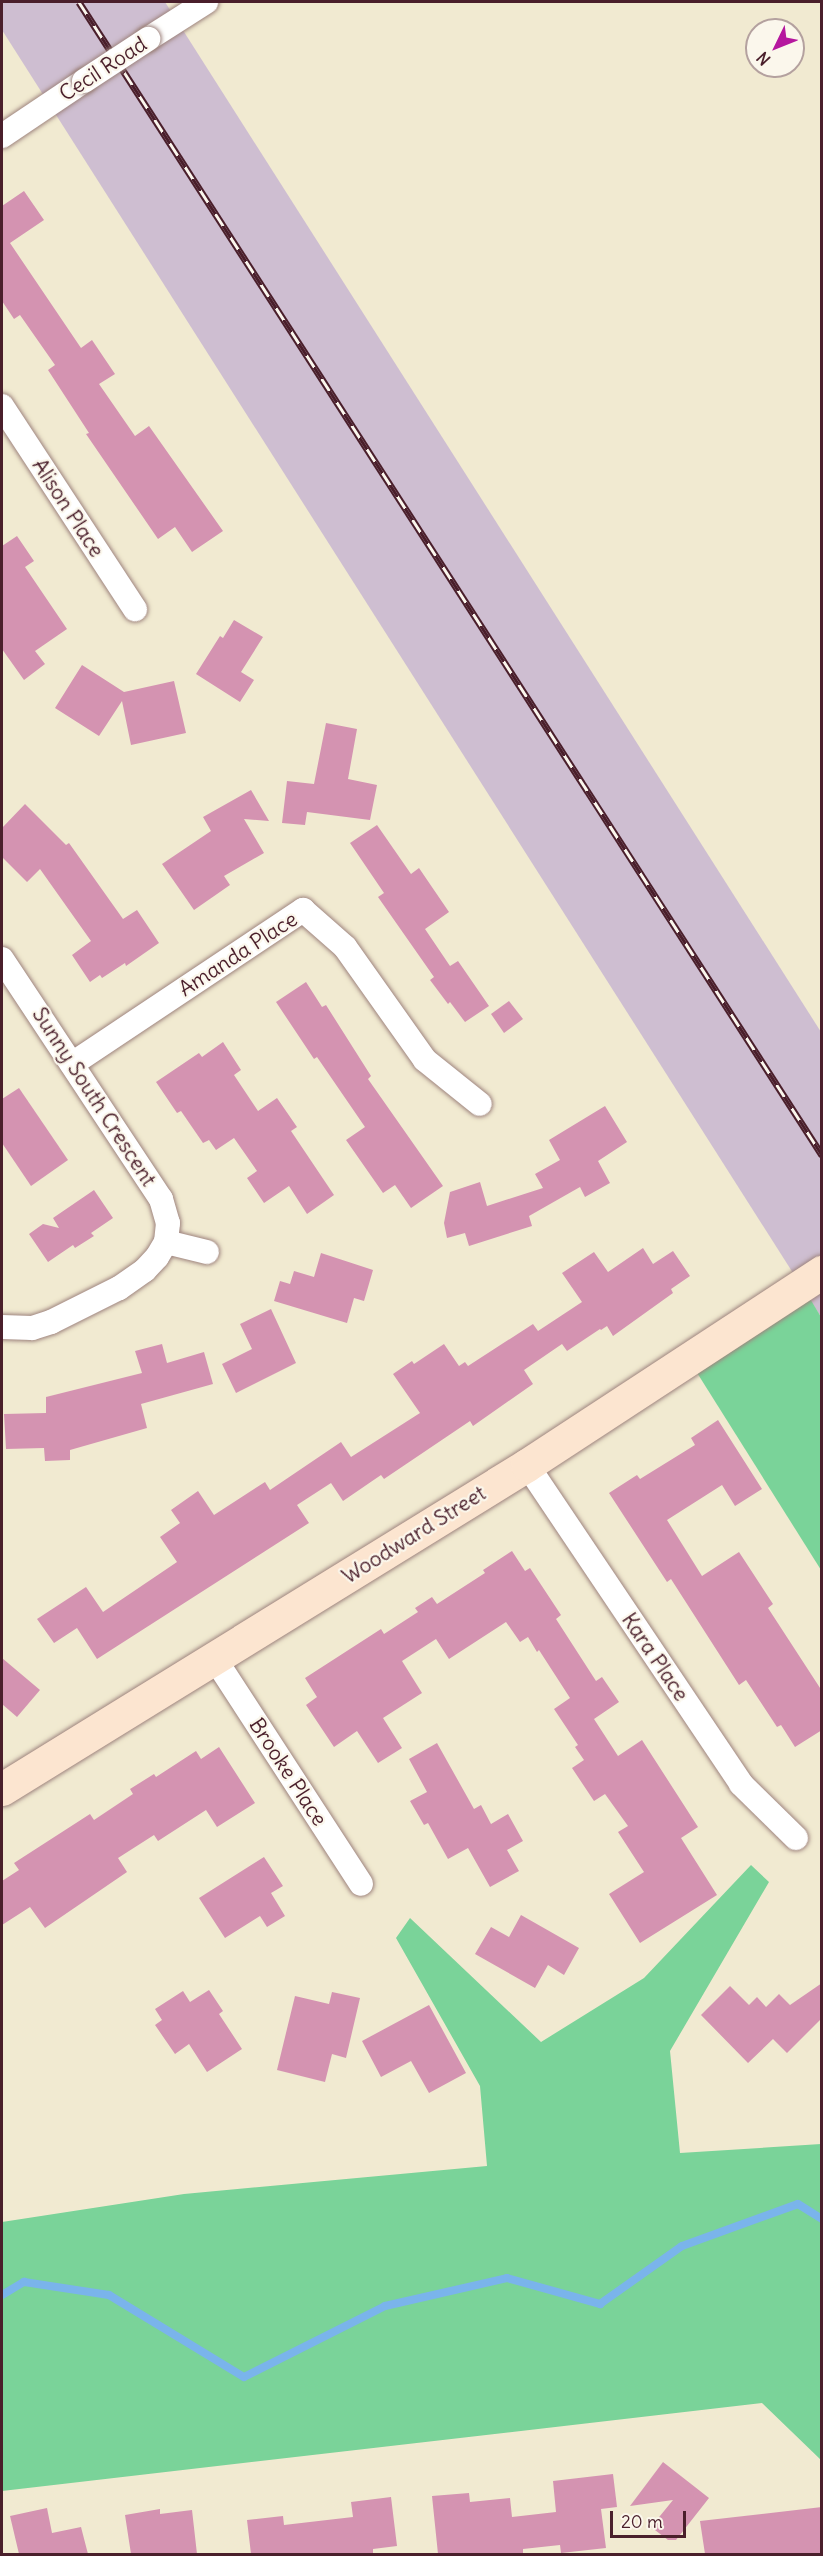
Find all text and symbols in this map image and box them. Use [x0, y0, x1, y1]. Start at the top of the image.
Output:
north arrow [745, 18, 805, 78]
street label: Cecil Road [55, 31, 151, 107]
text: N [752, 48, 774, 70]
street label: Alison Place [27, 454, 109, 562]
street label: Amanda Place [174, 906, 302, 1002]
street label: Sunny South Crescent [27, 1003, 161, 1191]
street label: Woodward Street [338, 1481, 490, 1589]
street label: Kara Place [616, 1608, 694, 1706]
street label: Brooke Place [244, 1713, 332, 1831]
scale bar [613, 2499, 690, 2537]
text: 20 m [621, 2510, 663, 2533]

